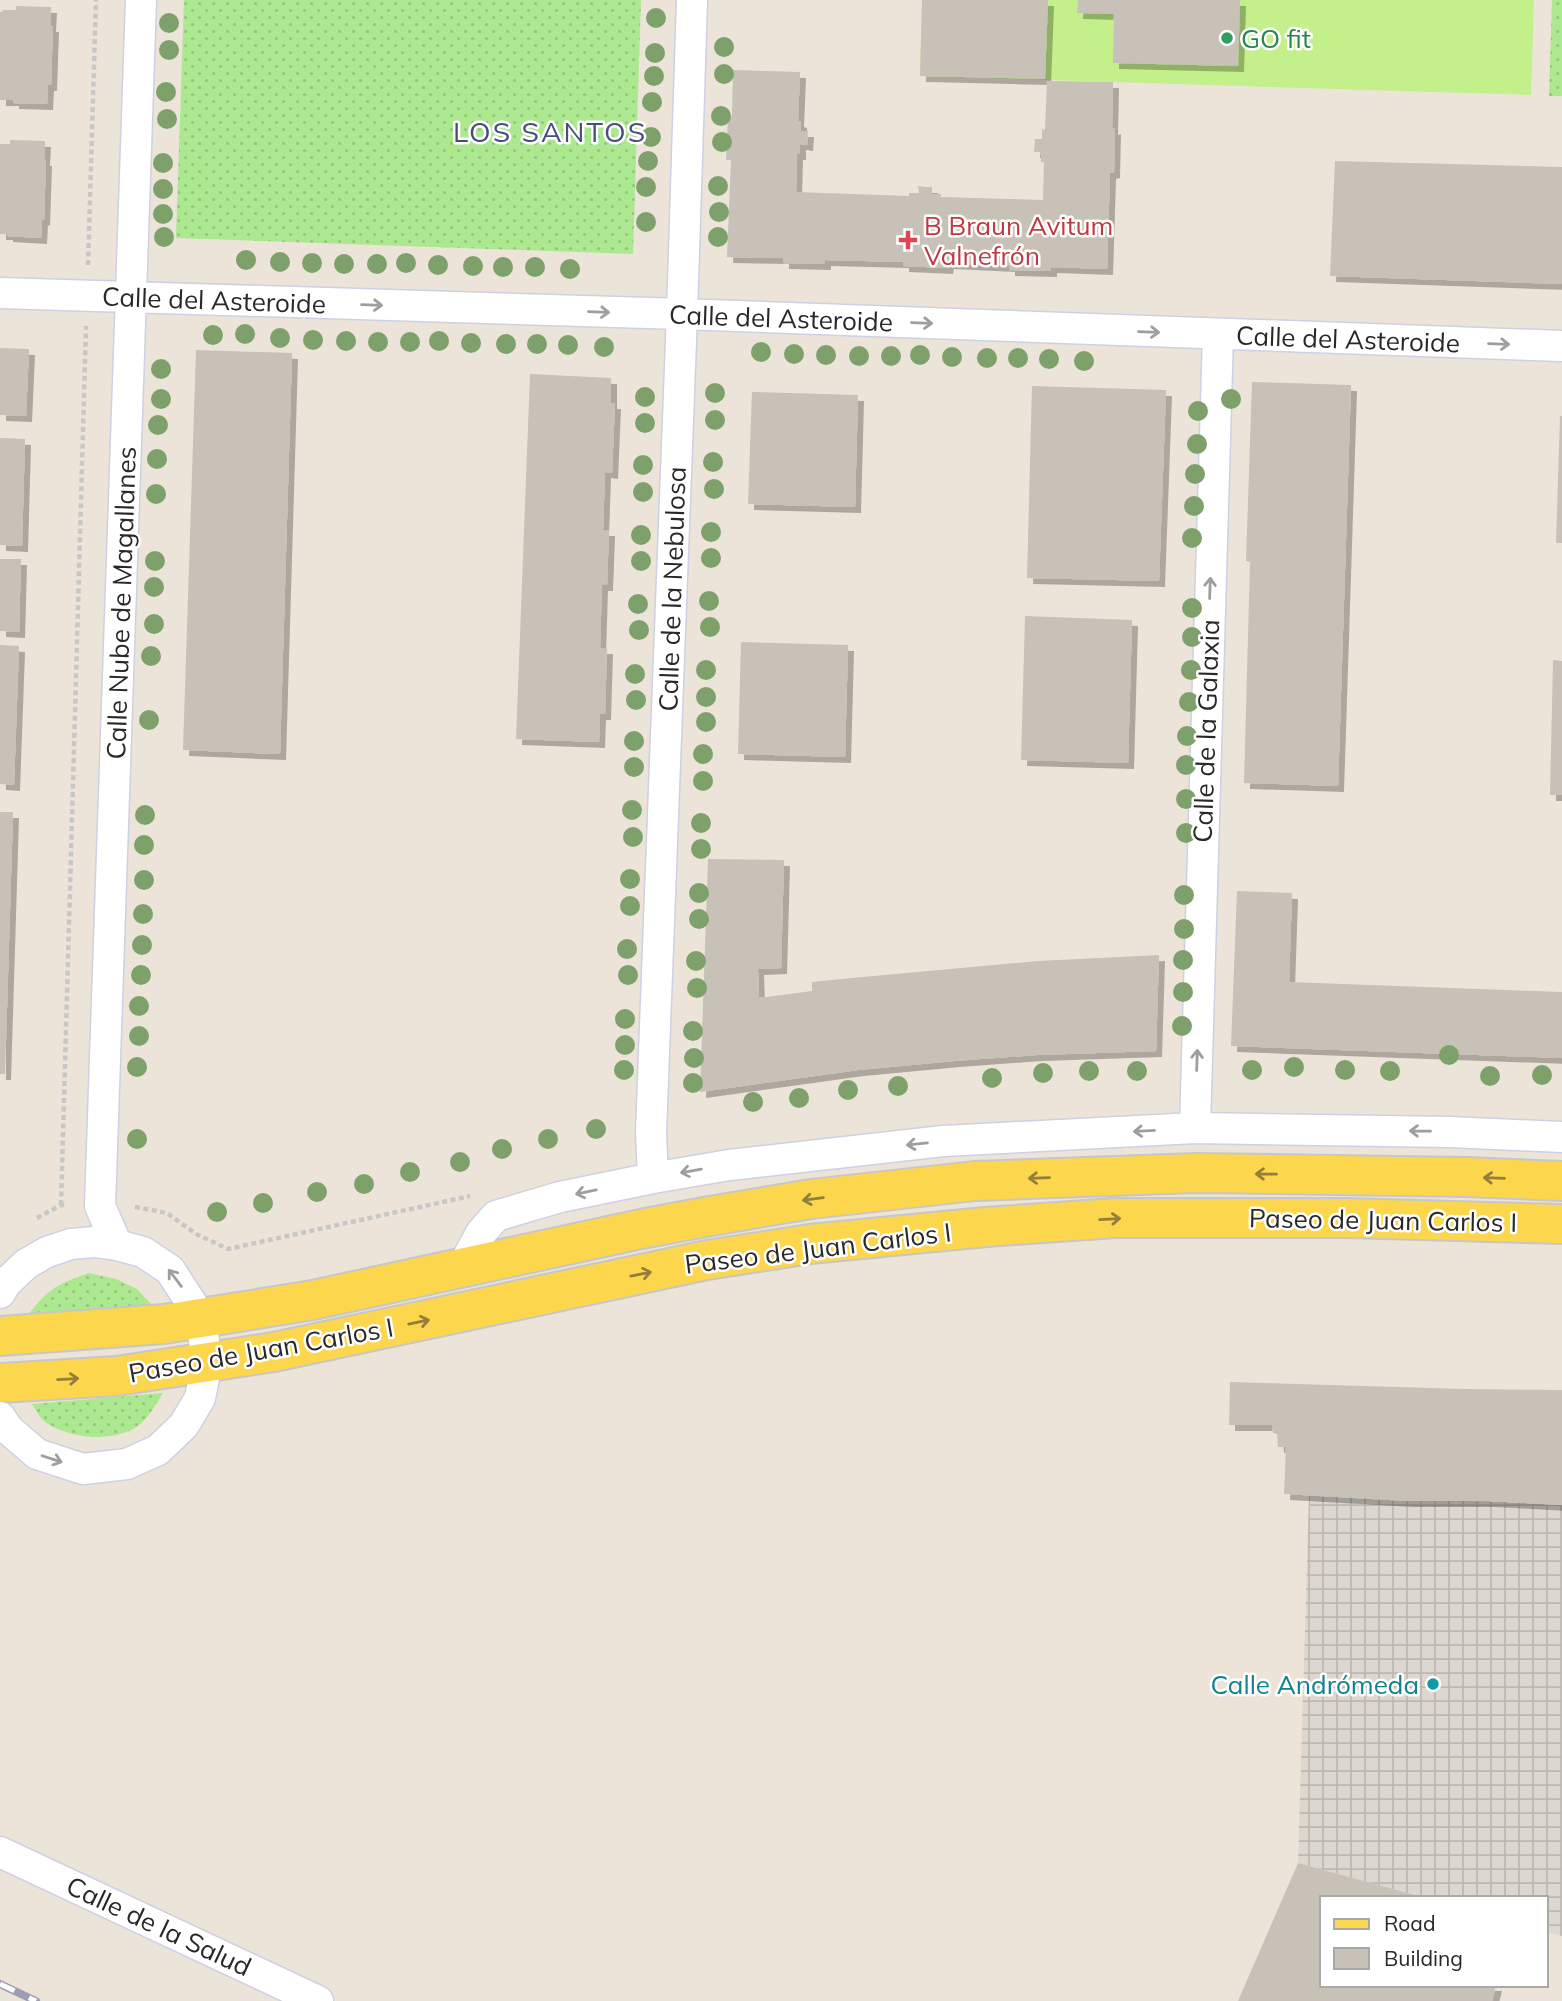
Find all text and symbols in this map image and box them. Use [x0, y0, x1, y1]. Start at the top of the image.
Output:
place label: GO fit [1241, 22, 1311, 55]
marker: GO fit [1219, 30, 1235, 46]
district label: LOS SANTOS [453, 114, 647, 149]
place label: B Braun Avitum Valnefrón [924, 209, 1113, 272]
marker: B Braun Avitum Valnefrón [898, 230, 918, 250]
street label: Calle del Asteroide [102, 280, 326, 320]
one-way arrow [360, 298, 383, 312]
street label: Calle del Asteroide [669, 298, 893, 338]
one-way arrow [588, 305, 611, 319]
one-way arrow [910, 317, 933, 330]
street label: Calle del Asteroide [1236, 319, 1460, 359]
one-way arrow [1137, 325, 1160, 338]
one-way arrow [1487, 337, 1510, 350]
street label: Calle Nube de Magallanes [99, 446, 143, 760]
street label: Calle de la Nebulosa [651, 466, 693, 712]
one-way arrow [1204, 576, 1217, 599]
street label: Calle de la Galaxia [1186, 619, 1226, 843]
one-way arrow [1190, 1049, 1203, 1072]
one-way arrow [1409, 1124, 1432, 1138]
one-way arrow [1133, 1125, 1156, 1138]
one-way arrow [906, 1138, 929, 1151]
one-way arrow [680, 1165, 703, 1178]
one-way arrow [1255, 1168, 1278, 1181]
one-way arrow [1028, 1172, 1051, 1185]
one-way arrow [1483, 1172, 1506, 1185]
one-way arrow [575, 1185, 598, 1199]
one-way arrow [802, 1193, 824, 1206]
street label: Paseo de Juan Carlos I [1249, 1201, 1517, 1239]
one-way arrow [1098, 1212, 1121, 1225]
street label: Paseo de Juan Carlos I [683, 1215, 953, 1281]
one-way arrow [629, 1267, 652, 1280]
one-way arrow [168, 1269, 183, 1288]
street label: Paseo de Juan Carlos I [126, 1310, 396, 1390]
one-way arrow [407, 1314, 430, 1328]
one-way arrow [56, 1372, 79, 1385]
one-way arrow [41, 1453, 63, 1466]
place label: Calle Andrómeda [1211, 1668, 1419, 1701]
marker: Calle Andrómeda [1425, 1676, 1441, 1692]
street label: Calle de la Salud [61, 1869, 257, 1983]
legend [1320, 1896, 1548, 1987]
text: Road [1384, 1910, 1435, 1936]
text: Building [1384, 1945, 1463, 1971]

